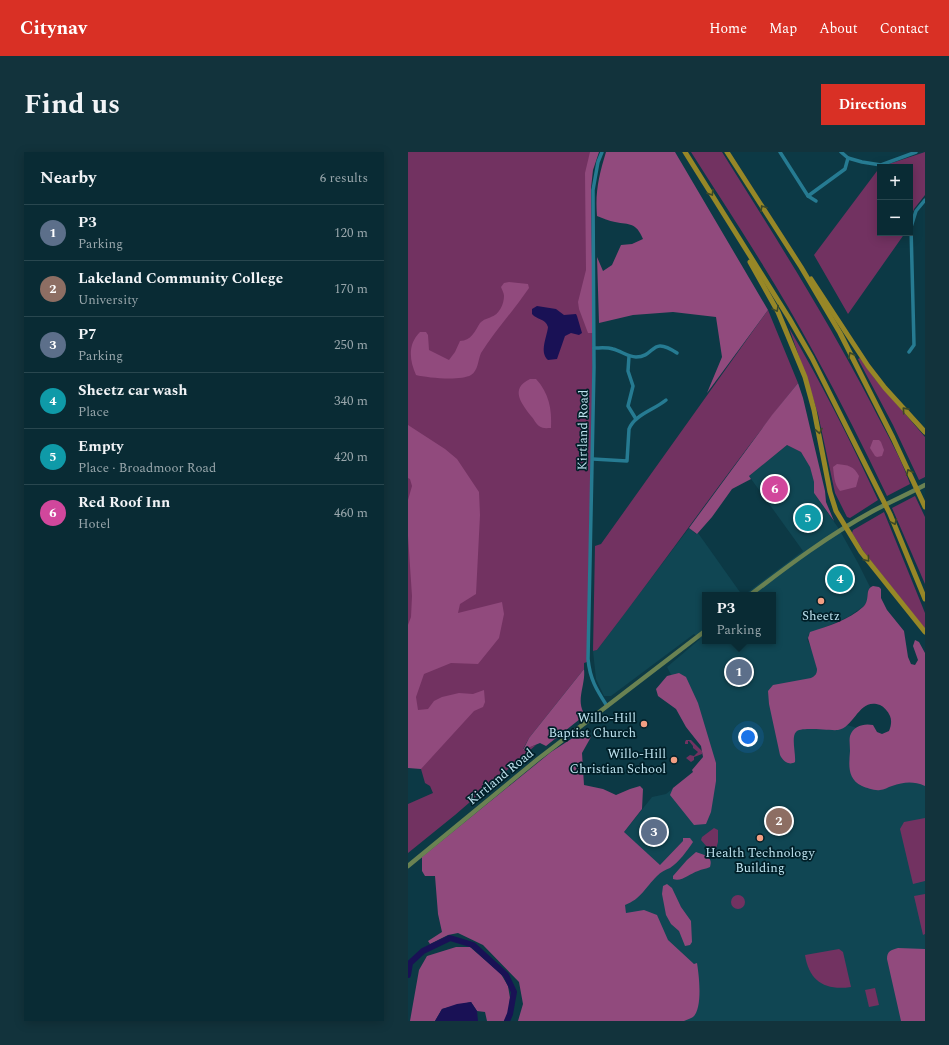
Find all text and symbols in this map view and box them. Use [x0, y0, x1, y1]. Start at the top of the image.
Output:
text: Citynav [20, 14, 87, 43]
text: Home [709, 18, 747, 39]
text: Map [769, 18, 797, 39]
text: About [819, 18, 858, 39]
text: Contact [880, 18, 929, 39]
text: Find us [24, 83, 120, 126]
button: Directions [821, 84, 925, 125]
map controls [877, 164, 913, 236]
button: + [877, 164, 913, 200]
text: Nearby [40, 165, 96, 191]
text: 6 results [320, 168, 368, 188]
one-way arrow [706, 189, 713, 196]
button: − [877, 200, 913, 236]
one-way arrow [760, 205, 767, 212]
text: P3 [78, 211, 97, 234]
text: 1 [49, 223, 57, 243]
text: 120 m [334, 223, 368, 243]
text: Parking [78, 234, 123, 254]
text: Lakeland Community College [78, 267, 283, 290]
text: 2 [49, 279, 57, 299]
text: 170 m [334, 279, 368, 299]
text: University [78, 290, 138, 310]
one-way arrow [771, 305, 779, 312]
text: P7 [78, 323, 97, 346]
text: 3 [49, 335, 57, 355]
text: 250 m [334, 335, 368, 355]
text: Parking [78, 346, 123, 366]
one-way arrow [848, 352, 856, 359]
text: Sheetz car wash [78, 379, 188, 402]
street label: Kirtland Road [572, 390, 594, 470]
text: 4 [49, 391, 57, 411]
text: 340 m [334, 391, 368, 411]
text: Place [78, 402, 109, 422]
one-way arrow [902, 407, 910, 415]
one-way arrow [814, 428, 822, 435]
text: Empty [78, 435, 124, 458]
text: 5 [49, 447, 57, 467]
text: 420 m [334, 447, 368, 467]
text: Place · Broadmoor Road [78, 458, 216, 478]
one-way arrow [906, 468, 914, 476]
pin: 6 [762, 474, 788, 504]
text: Red Roof Inn [78, 491, 170, 514]
text: 6 [49, 503, 57, 523]
text: 460 m [334, 503, 368, 523]
pin: 5 [795, 503, 821, 533]
text: Hotel [78, 514, 110, 534]
one-way arrow [889, 518, 897, 525]
one-way arrow [863, 555, 870, 562]
pin: 4 [827, 564, 853, 594]
popup [702, 592, 776, 644]
marker: Sheetz [816, 596, 826, 606]
text: P3 [716, 597, 735, 620]
place label: Sheetz [802, 606, 840, 626]
text: Parking [716, 620, 762, 640]
pin: 1 [726, 657, 752, 687]
place label: Willo-Hill Baptist Church [548, 708, 636, 743]
marker: Willo-Hill Baptist Church [639, 719, 649, 729]
your location [738, 727, 758, 747]
street label: Kirtland Road [463, 744, 538, 810]
place label: Willo-Hill Christian School [570, 744, 666, 779]
marker: Willo-Hill Christian School [669, 755, 679, 765]
pin: 2 [766, 806, 792, 836]
pin: 3 [641, 817, 667, 847]
marker: Health Technology Building [755, 833, 765, 843]
place label: Health Technology Building [705, 843, 815, 878]

